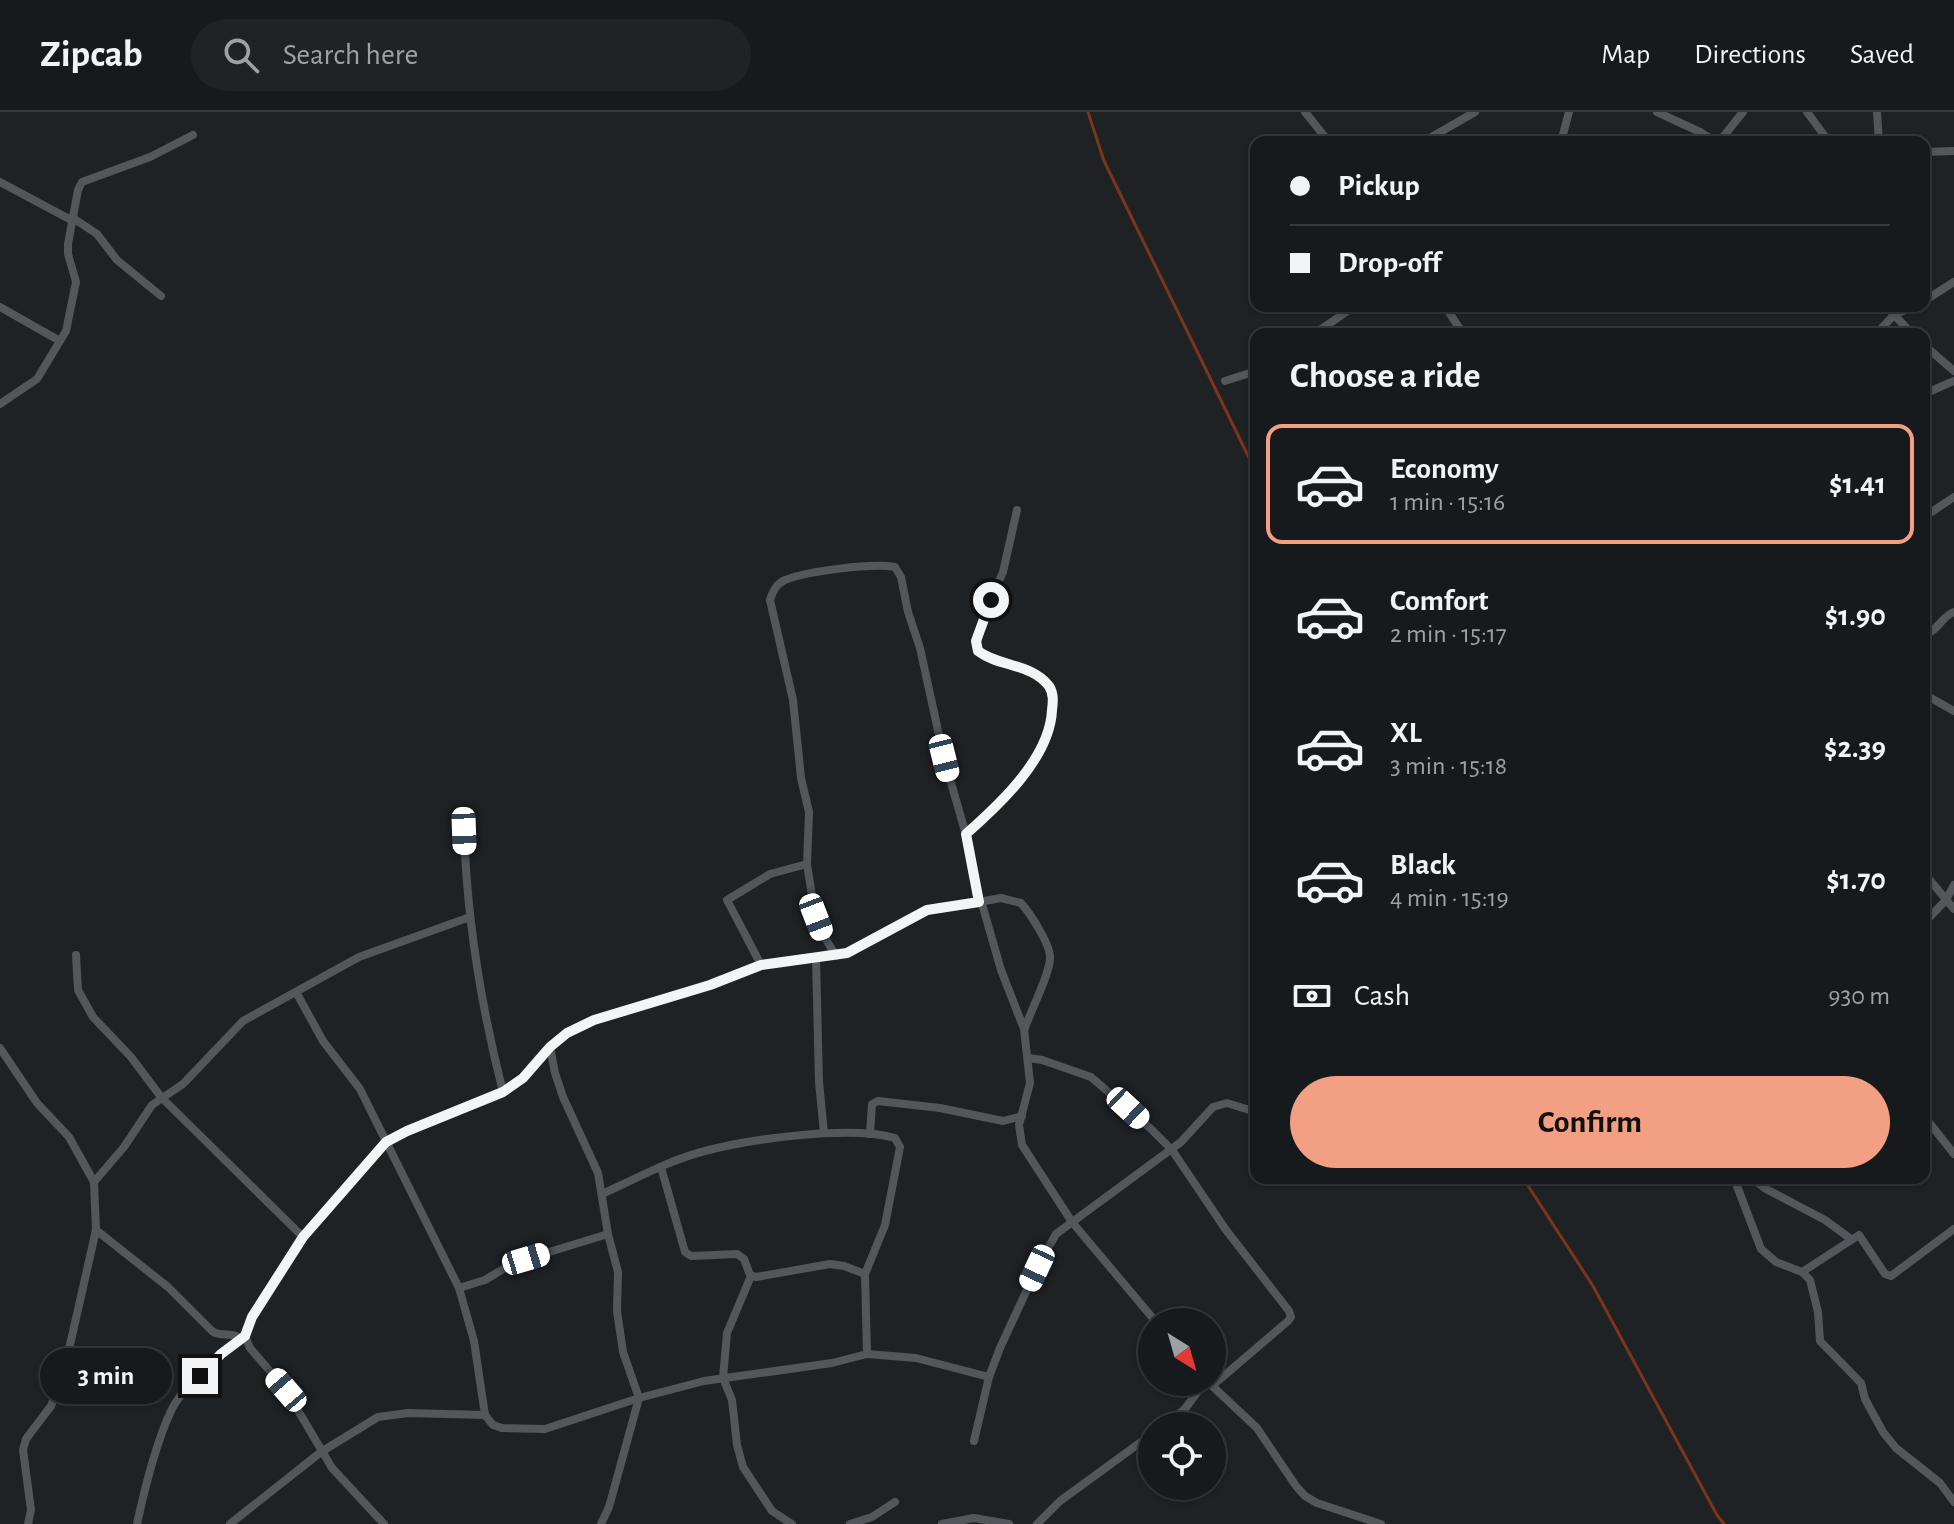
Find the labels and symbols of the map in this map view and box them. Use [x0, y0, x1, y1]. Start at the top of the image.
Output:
route start [973, 582, 1009, 618]
car [927, 732, 961, 784]
car [451, 807, 477, 855]
car [796, 890, 836, 944]
car [1102, 1083, 1154, 1133]
car [500, 1241, 552, 1277]
car [1016, 1241, 1058, 1295]
north arrow [1138, 1308, 1226, 1396]
callout: 3 min [40, 1348, 172, 1404]
route end [182, 1358, 218, 1394]
car [261, 1364, 311, 1416]

